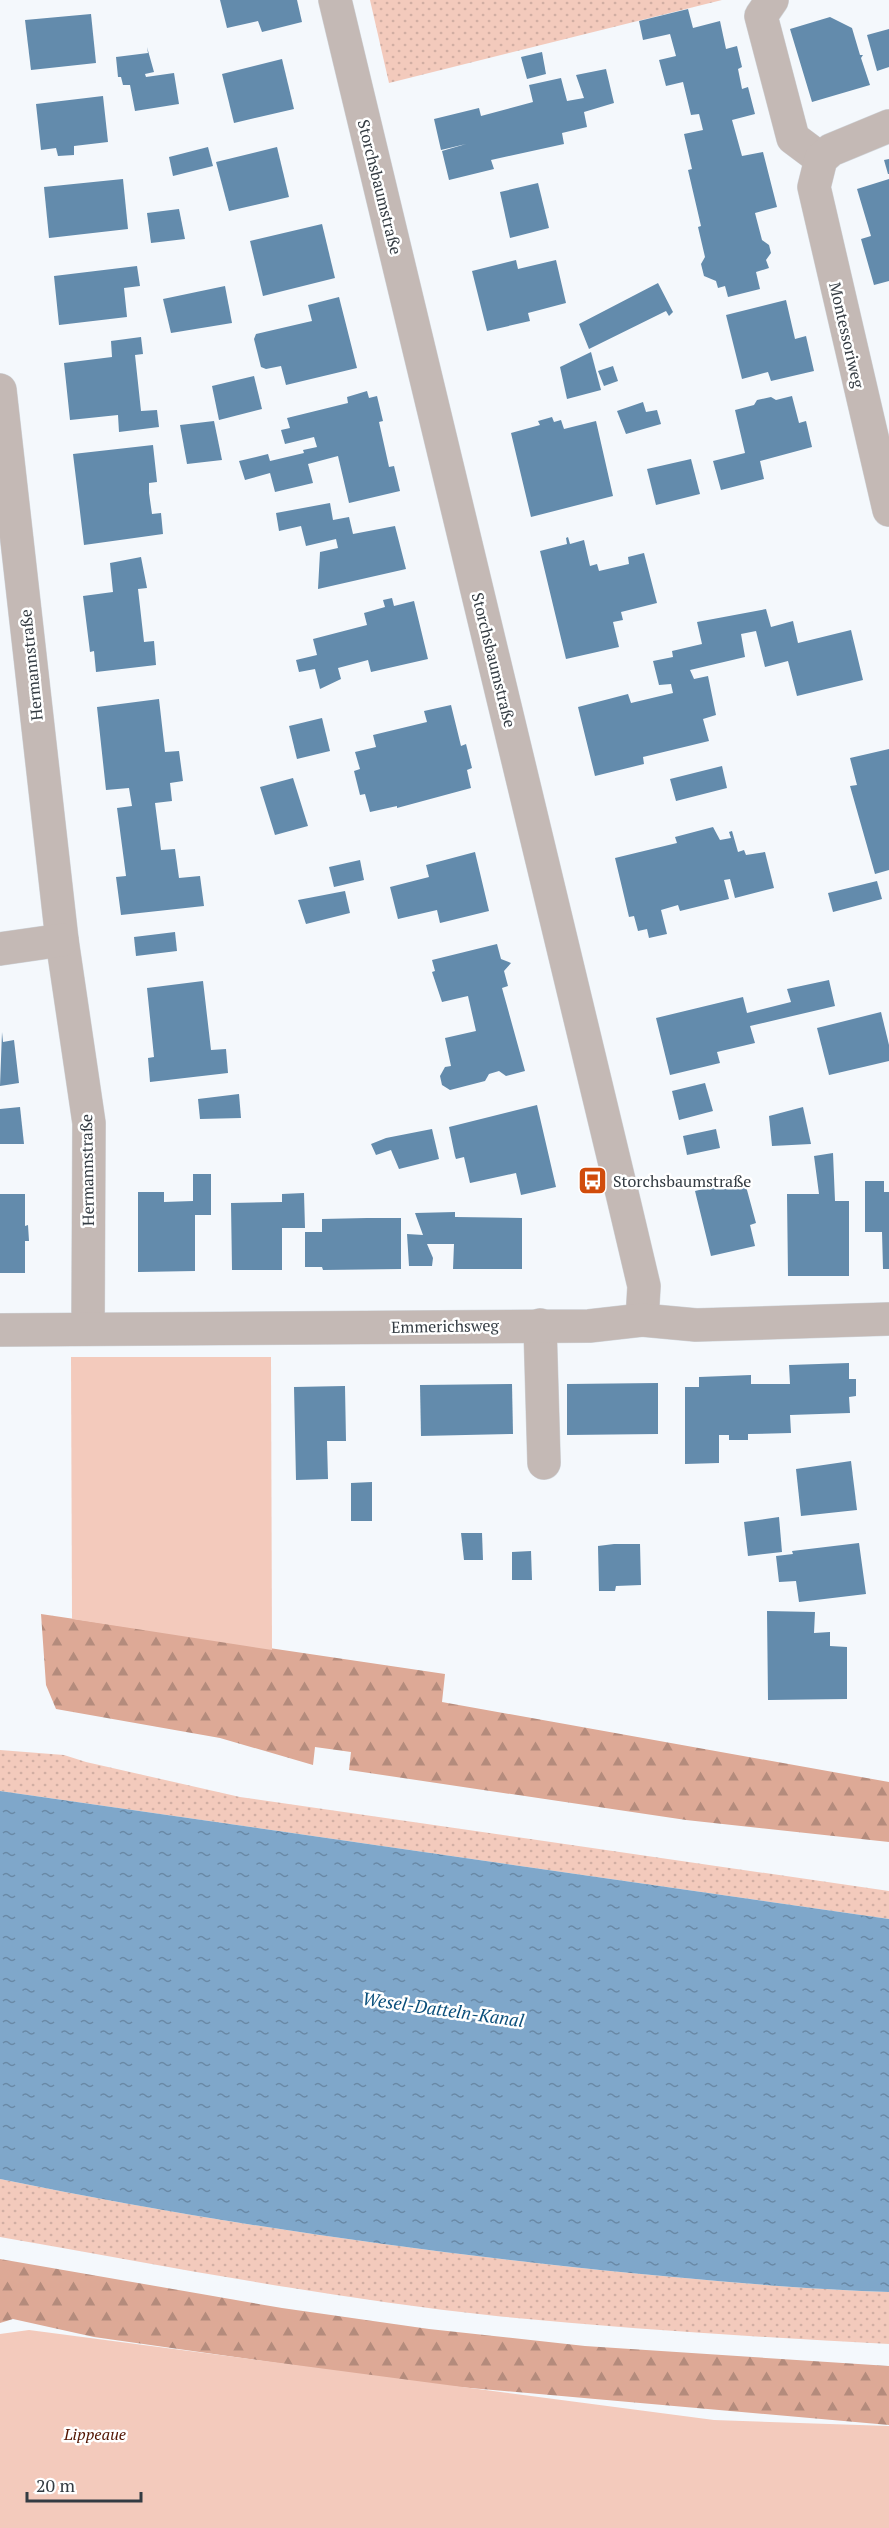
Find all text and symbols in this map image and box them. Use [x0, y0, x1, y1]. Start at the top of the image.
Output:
street label: Storchsbaumstraße [353, 117, 407, 257]
street label: Montessoriweg [824, 280, 870, 391]
street label: Storchsbaumstraße [467, 590, 521, 730]
street label: Hermannstraße [14, 608, 48, 722]
street label: Hermannstraße [75, 1114, 99, 1226]
bus stop icon: Storchsbaumstraße [576, 1165, 608, 1197]
place label: Storchsbaumstraße [613, 1170, 751, 1192]
street label: Emmerichsweg [391, 1314, 500, 1338]
water label: Wesel-Datteln-Kanal [361, 1986, 525, 2032]
park label: Lippeaue [63, 2423, 126, 2445]
scale bar [27, 2465, 141, 2503]
text: 20 m [36, 2473, 76, 2497]

